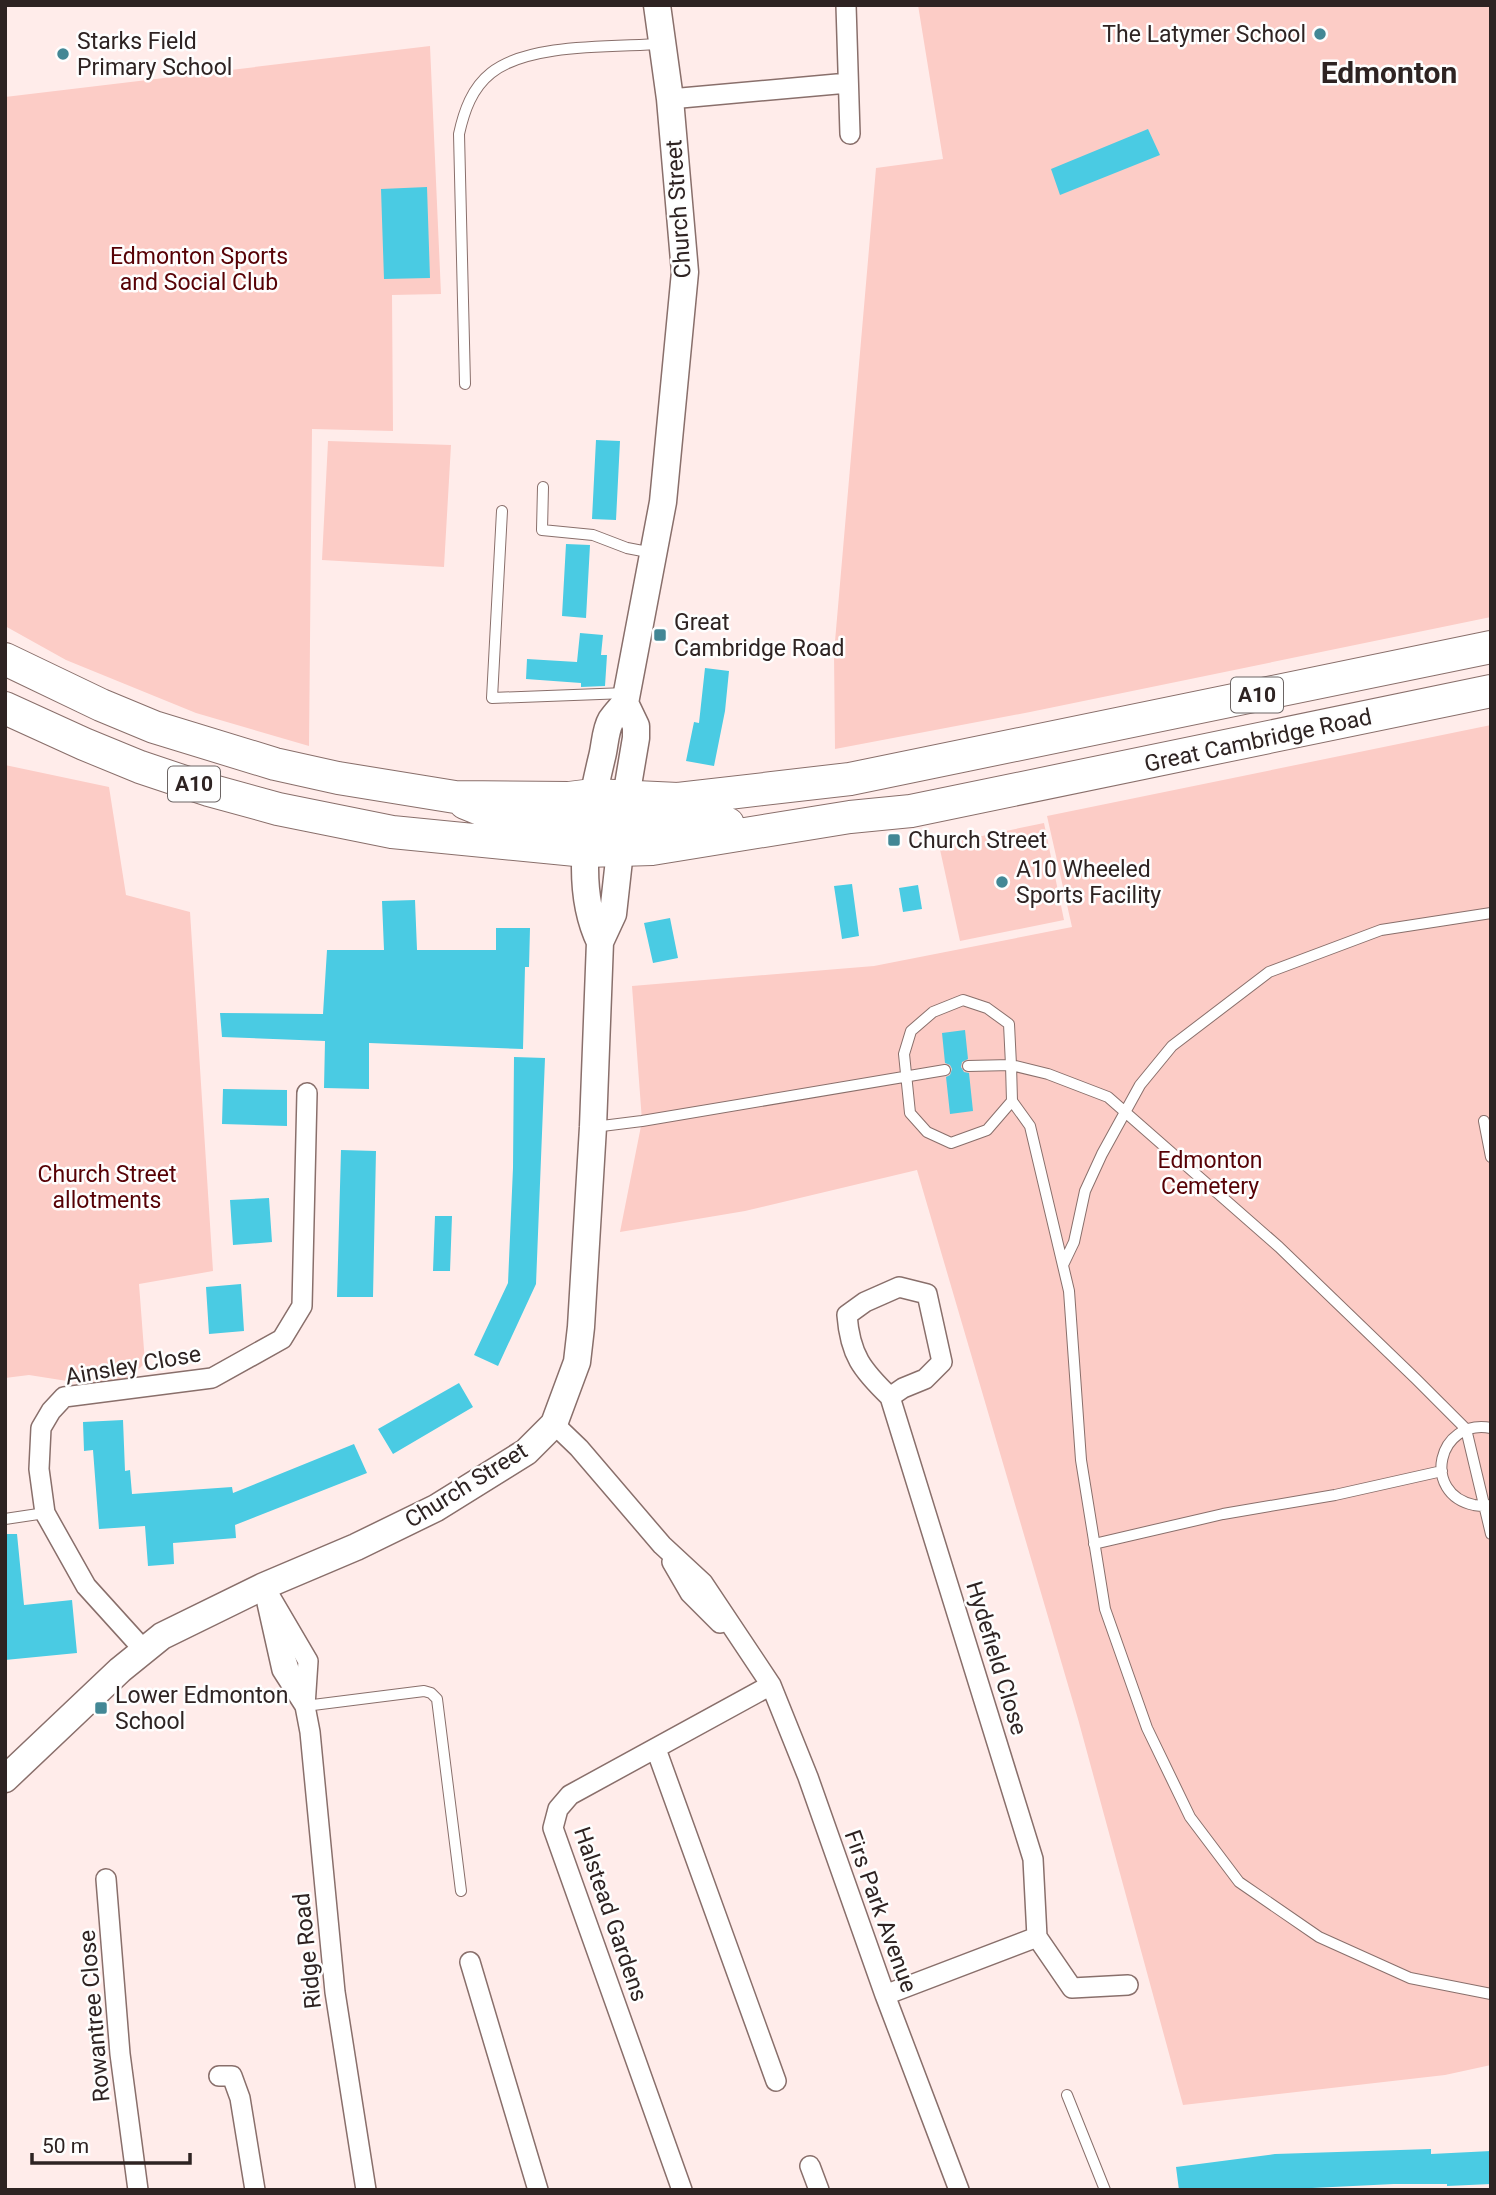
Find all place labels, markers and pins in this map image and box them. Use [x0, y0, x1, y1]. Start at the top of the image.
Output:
place label: The Latymer School [1102, 21, 1306, 48]
marker: The Latymer School [1312, 26, 1328, 42]
place label: Starks Field Primary School [77, 28, 232, 81]
marker: Starks Field Primary School [55, 46, 71, 62]
place label: Great Cambridge Road [674, 609, 845, 662]
marker: Great Cambridge Road [652, 627, 668, 643]
place label: Church Street [908, 827, 1047, 854]
marker: Church Street [886, 832, 902, 848]
place label: A10 Wheeled Sports Facility [1016, 856, 1161, 909]
marker: A10 Wheeled Sports Facility [994, 874, 1010, 890]
place label: Lower Edmonton School [115, 1682, 288, 1735]
marker: Lower Edmonton School [93, 1700, 109, 1716]

